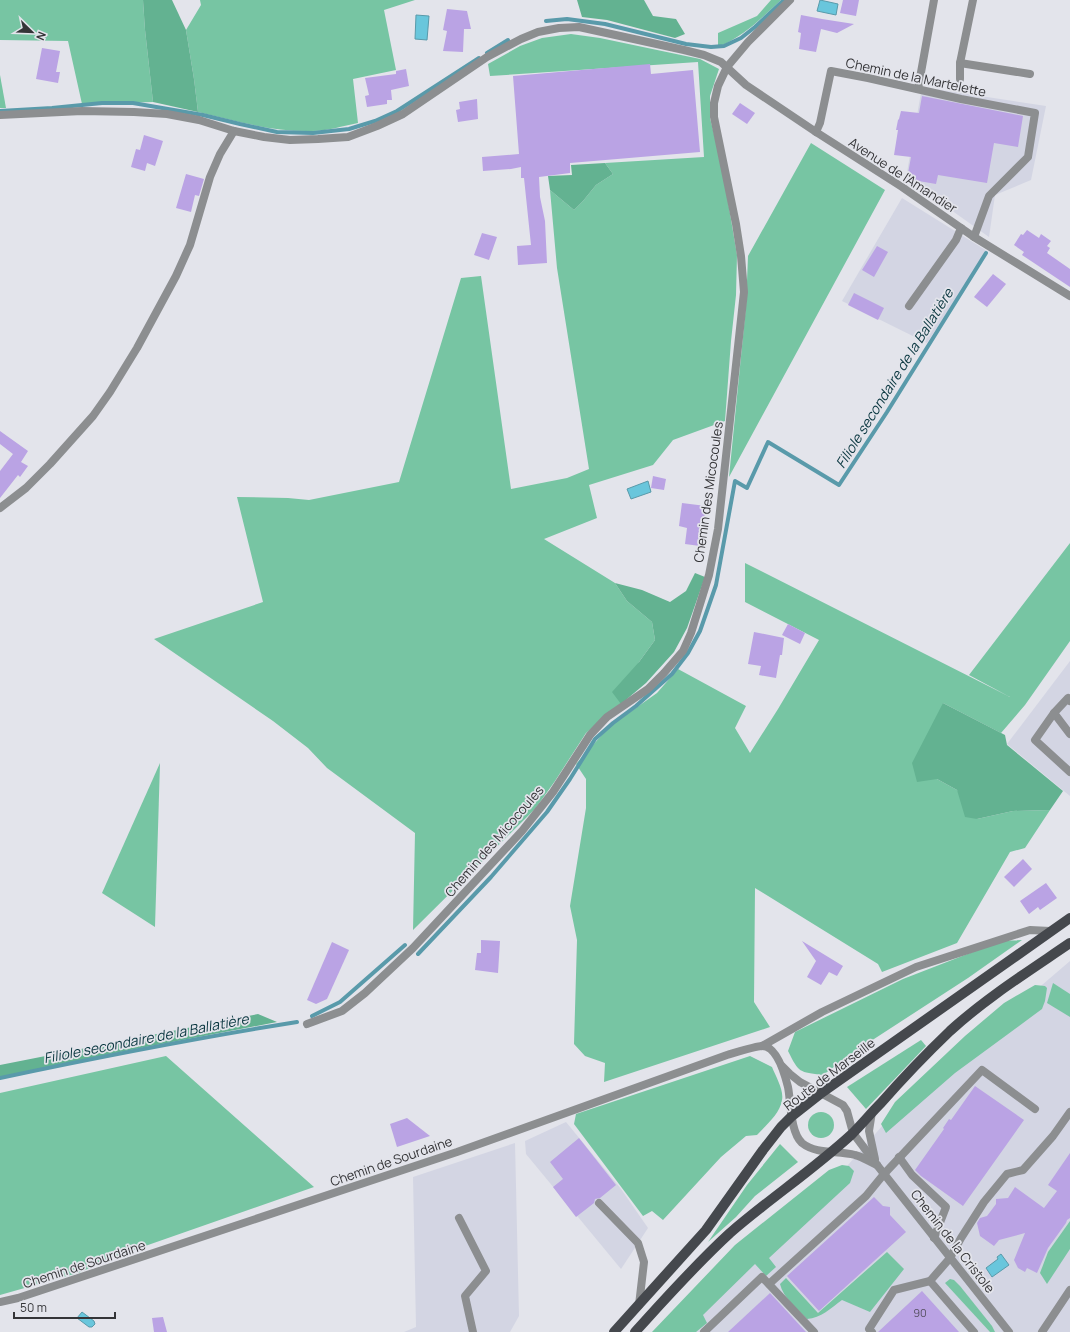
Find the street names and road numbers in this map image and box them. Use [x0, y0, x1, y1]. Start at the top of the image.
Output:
street label: Chemin de la Martelette [844, 53, 988, 101]
street label: Avenue de l'Amandier [845, 133, 961, 217]
street label: Chemin des Micocoules [689, 420, 727, 564]
street label: Chemin des Micocoules [441, 781, 548, 901]
street label: Route de Marseille [780, 1033, 879, 1114]
street label: Chemin de Sourdaine [328, 1132, 455, 1190]
street label: Chemin de la Cristole [907, 1186, 999, 1297]
street label: Chemin de Sourdaine [20, 1236, 148, 1292]

